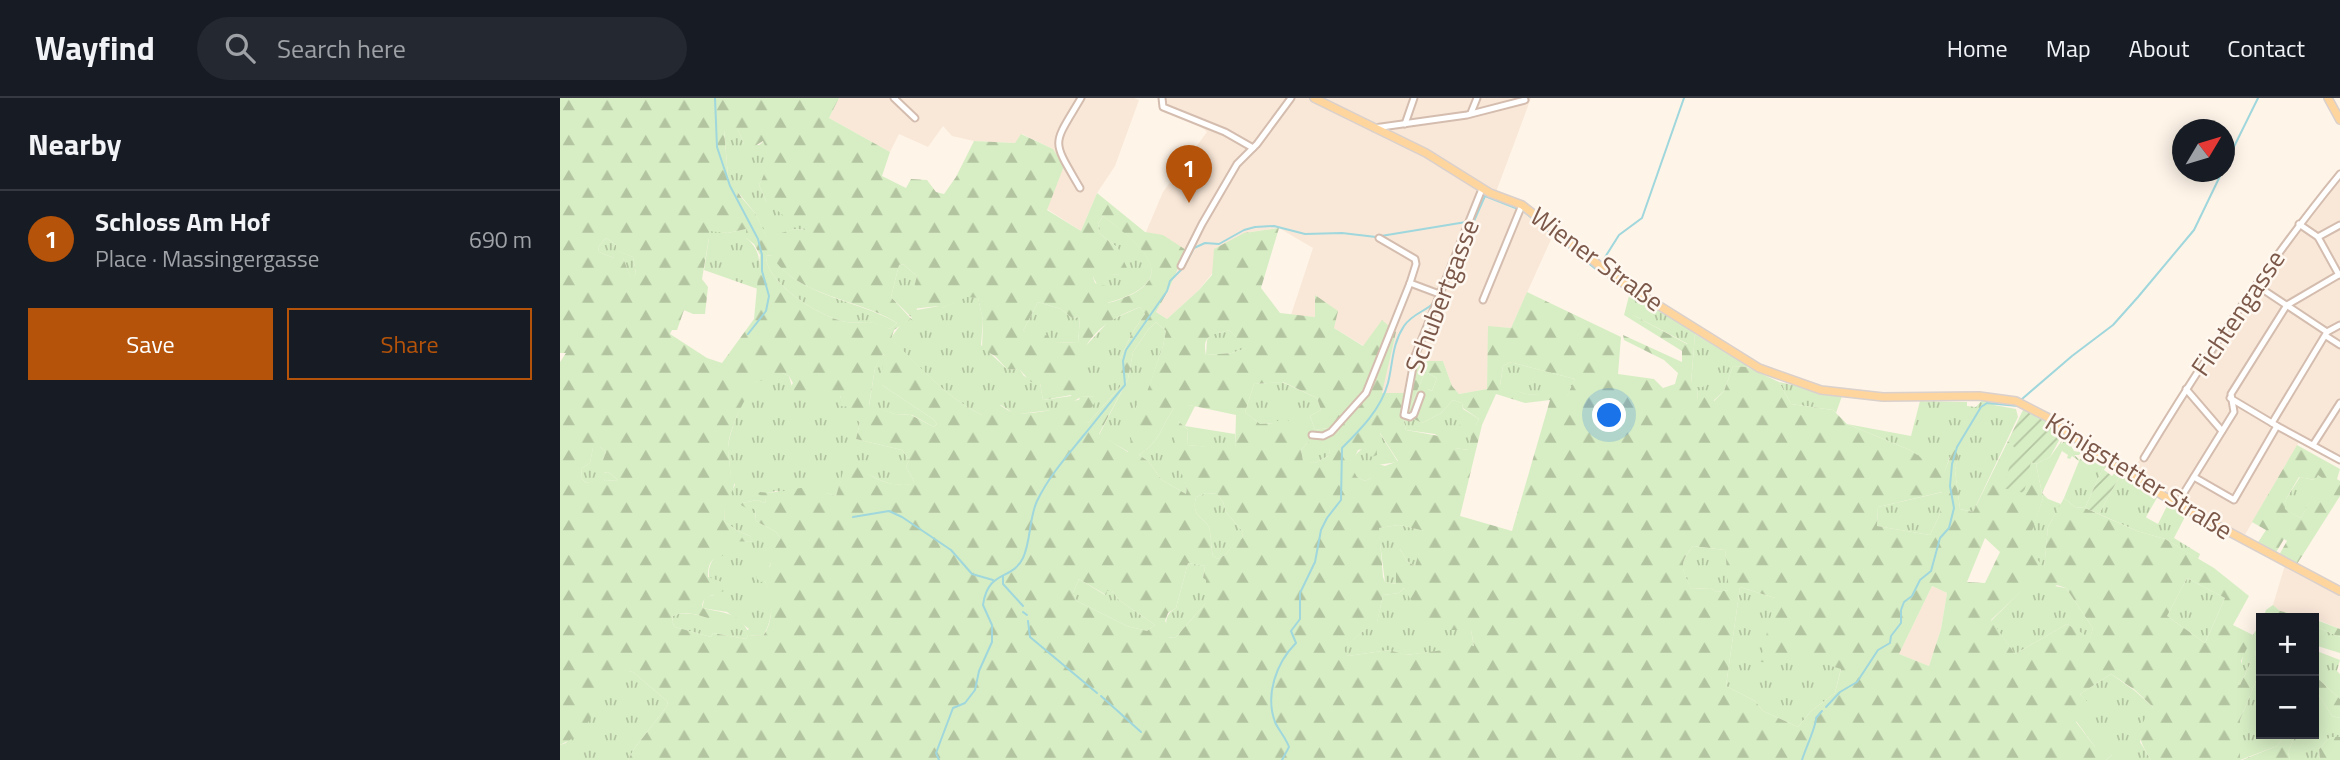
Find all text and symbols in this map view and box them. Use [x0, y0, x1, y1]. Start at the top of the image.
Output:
search box [197, 17, 687, 80]
text: Wayfind [35, 23, 155, 73]
icon: search [221, 29, 259, 67]
text: Search here [277, 29, 406, 68]
text: Home [1947, 30, 2008, 66]
text: Map [2046, 30, 2091, 66]
text: About [2129, 30, 2189, 66]
text: Contact [2227, 30, 2305, 66]
north arrow [2172, 119, 2235, 182]
text: Nearby [28, 121, 121, 167]
pin: 1 [1166, 145, 1212, 203]
street label: Wiener Straße [1522, 197, 1672, 320]
text: Schloss Am Hof [95, 202, 270, 241]
street label: Schubertgasse [1394, 213, 1489, 378]
text: 1 [45, 222, 57, 257]
text: 690 m [469, 222, 532, 257]
text: Place · Massingergasse [95, 241, 319, 276]
street label: Fichtengasse [2181, 242, 2294, 384]
button: Save [28, 308, 273, 380]
button: Share [287, 308, 532, 380]
your location [1592, 398, 1626, 432]
street label: Königstetter Straße [2038, 402, 2241, 549]
map controls [2256, 613, 2319, 739]
button: + [2256, 613, 2319, 676]
button: − [2256, 676, 2319, 739]

